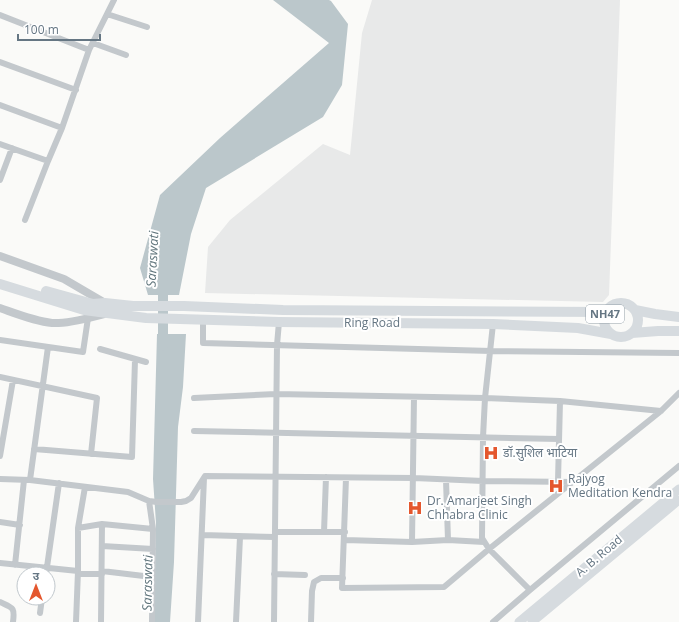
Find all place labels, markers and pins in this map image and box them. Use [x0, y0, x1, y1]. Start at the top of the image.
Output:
hospital icon: डॉ.सुशिल भाटिया [482, 444, 500, 462]
place label: डॉ.सुशिल भाटिया [502, 444, 578, 461]
place label: Rajyog Meditation Kendra [568, 470, 672, 501]
hospital icon: Rajyog Meditation Kendra [547, 477, 565, 495]
place label: Dr. Amarjeet Singh Chhabra Clinic [427, 492, 532, 523]
hospital icon: Dr. Amarjeet Singh Chhabra Clinic [406, 499, 424, 517]

